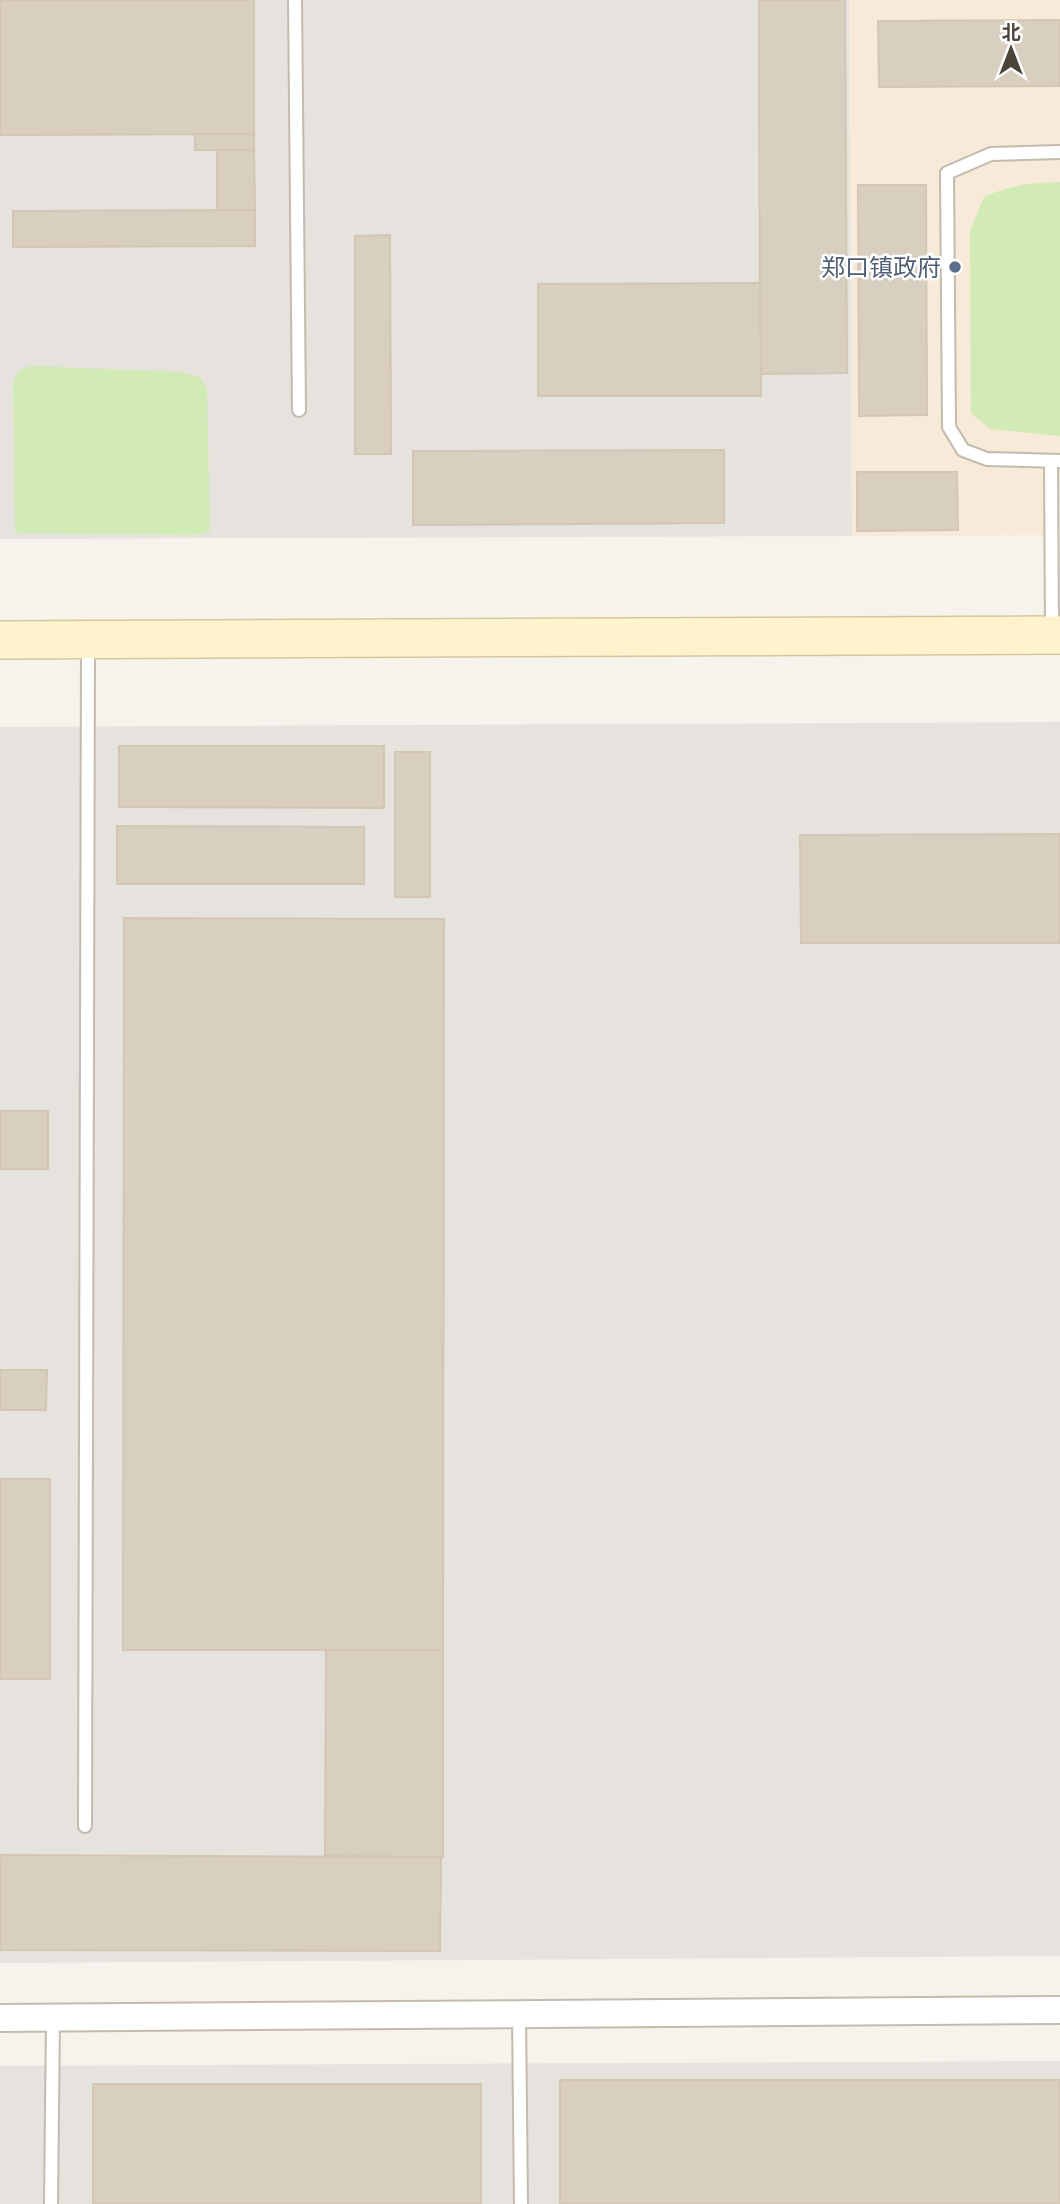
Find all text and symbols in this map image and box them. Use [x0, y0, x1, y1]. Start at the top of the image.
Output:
north arrow [976, 14, 1046, 84]
text: 北 [1001, 19, 1021, 46]
place label: 郑口镇政府 [821, 250, 941, 285]
marker: 郑口镇政府 [947, 259, 963, 275]

